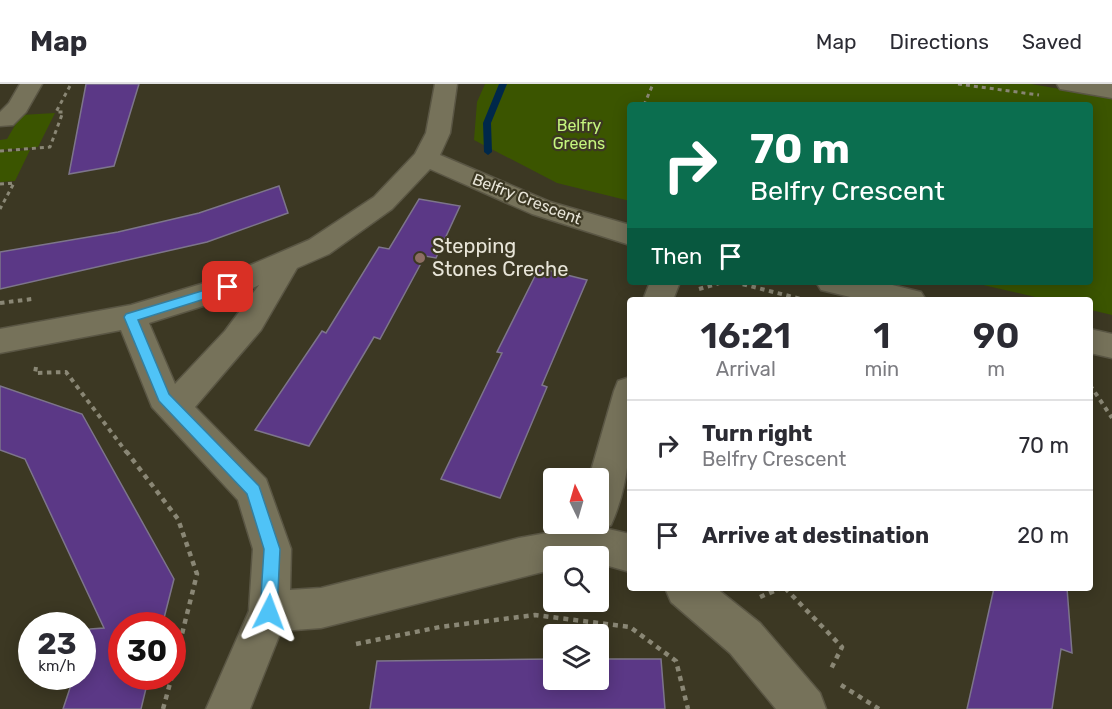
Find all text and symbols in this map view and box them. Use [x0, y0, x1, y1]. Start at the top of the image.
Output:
text: Map [30, 25, 87, 58]
text: Map [816, 29, 857, 54]
text: Directions [890, 29, 989, 54]
text: Saved [1022, 29, 1082, 54]
park label: Belfry Greens [553, 116, 605, 153]
text: 70 m [750, 124, 850, 174]
icon: right [651, 126, 729, 204]
street label: Belfry Crescent [470, 169, 584, 229]
text: Belfry Crescent [750, 175, 945, 207]
place label: Stepping Stones Creche [432, 234, 569, 281]
icon: arrive [714, 240, 747, 273]
text: Then [651, 243, 702, 270]
marker: Stepping Stones Creche [413, 251, 427, 265]
pin [202, 261, 253, 312]
icon: arrive [211, 270, 244, 303]
text: 16:21 [701, 314, 791, 357]
text: 1 [873, 314, 891, 357]
text: 90 [973, 314, 1019, 357]
text: Arrival [716, 357, 776, 381]
text: min [865, 357, 899, 381]
text: m [987, 357, 1005, 381]
text: Turn right [702, 420, 812, 447]
icon: right [651, 429, 684, 462]
text: 70 m [1019, 432, 1069, 459]
text: Belfry Crescent [702, 447, 846, 471]
north arrow [543, 468, 609, 534]
map controls [543, 468, 609, 690]
icon: arrive [651, 519, 684, 552]
text: Arrive at destination [702, 522, 929, 549]
text: 20 m [1017, 522, 1069, 549]
button: search [543, 546, 609, 612]
position arrow [237, 580, 301, 644]
speed limit sign: 30 [108, 612, 186, 690]
button: layers [543, 624, 609, 690]
text: 23 [37, 626, 77, 662]
text: km/h [38, 657, 76, 675]

